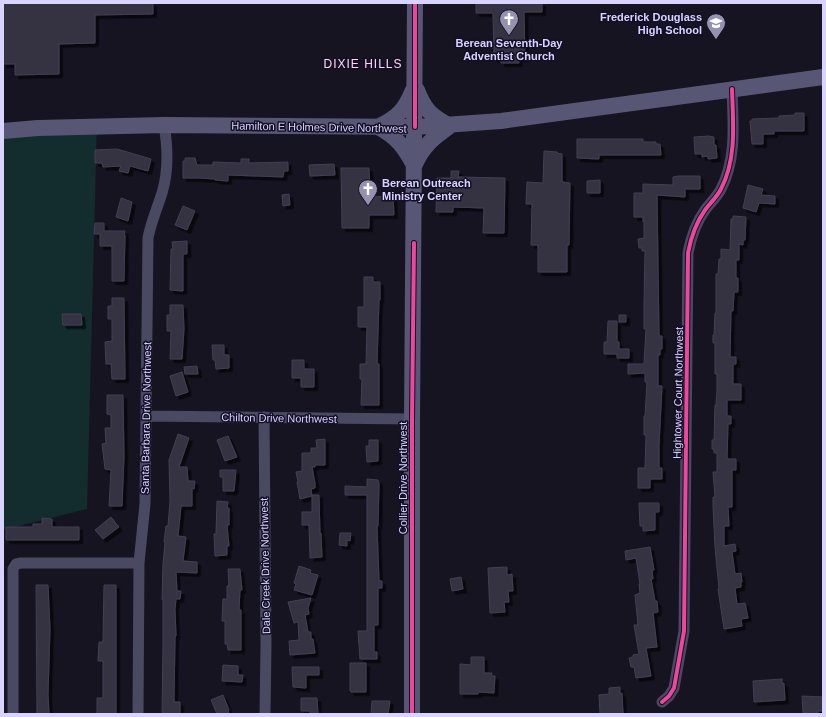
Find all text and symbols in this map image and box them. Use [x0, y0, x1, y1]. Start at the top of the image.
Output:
church icon: Berean Seventh-Day Adventist Church [498, 8, 520, 36]
place label: Frederick Douglass High School [600, 11, 702, 36]
school or university icon: Frederick Douglass High School [705, 12, 727, 40]
place label: Berean Seventh-Day Adventist Church [456, 37, 563, 62]
district label: DIXIE HILLS [323, 57, 403, 71]
street label: Hamilton E Holmes Drive Northwest [231, 119, 407, 135]
place label: Berean Outreach Ministry Center [382, 177, 471, 202]
church icon: Berean Outreach Ministry Center [357, 178, 379, 206]
street label: Hightower Court Northwest [671, 327, 685, 459]
street label: Santa Barbara Drive Northwest [139, 342, 153, 494]
street label: Chilton Drive Northwest [221, 411, 337, 425]
street label: Collier Drive Northwest [397, 422, 409, 534]
street label: Dale Creek Drive Northwest [258, 498, 272, 634]

